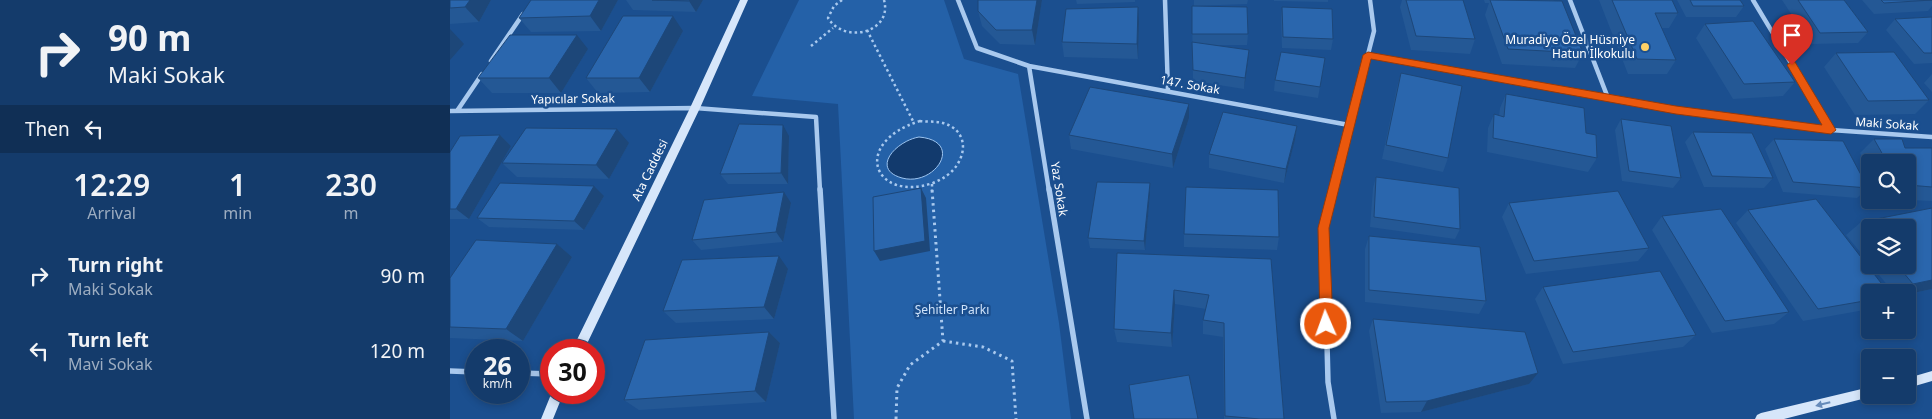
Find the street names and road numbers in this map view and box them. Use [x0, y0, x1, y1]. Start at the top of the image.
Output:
street label: 147. Sokak [1159, 71, 1222, 98]
street label: Yapıcılar Sokak [531, 89, 616, 108]
street label: Maki Sokak [1855, 113, 1920, 134]
street label: Ata Caddesi [627, 136, 672, 203]
street label: Yaz Sokak [1047, 160, 1072, 218]

